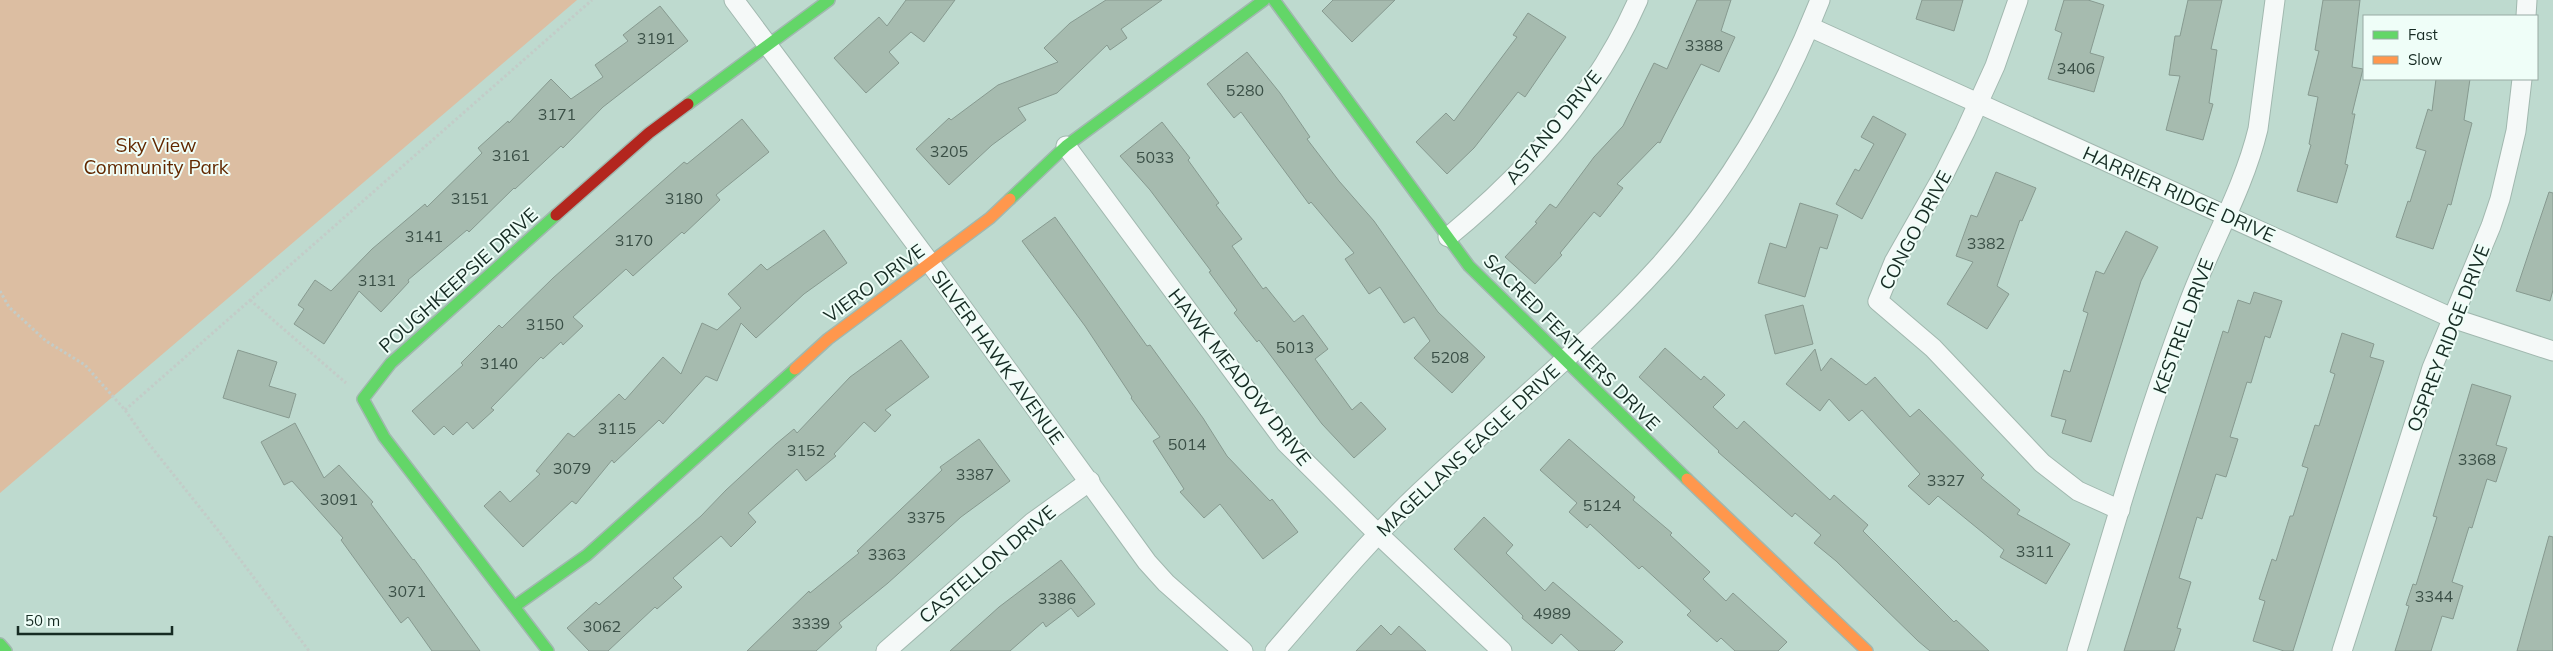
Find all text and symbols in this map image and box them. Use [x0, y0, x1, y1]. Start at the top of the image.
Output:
legend [2363, 15, 2538, 80]
text: Fast [2408, 25, 2438, 44]
house number: 3191 [637, 28, 675, 48]
house number: 3388 [1685, 35, 1723, 55]
text: Slow [2408, 50, 2442, 69]
house number: 3406 [2057, 58, 2095, 78]
street label: ASTANO DRIVE [1500, 65, 1606, 189]
house number: 5280 [1226, 80, 1264, 100]
house number: 3171 [538, 104, 576, 124]
park label: Sky View Community Park [84, 133, 229, 179]
house number: 3205 [930, 141, 968, 161]
street label: HARRIER RIDGE DRIVE [2079, 141, 2279, 247]
house number: 3161 [492, 145, 530, 165]
house number: 5033 [1136, 147, 1174, 167]
street label: CONGO DRIVE [1873, 166, 1957, 294]
house number: 3151 [451, 188, 489, 208]
house number: 3180 [665, 188, 703, 208]
street label: POUGHKEEPSIE DRIVE [374, 202, 542, 358]
house number: 3141 [405, 226, 443, 246]
house number: 3170 [615, 230, 653, 250]
house number: 3382 [1967, 233, 2005, 253]
street label: VIERO DRIVE [819, 238, 929, 328]
street label: OSPREY RIDGE DRIVE [2401, 241, 2495, 435]
street label: SACRED FEATHERS DRIVE [1479, 249, 1665, 435]
street label: KESTREL DRIVE [2147, 255, 2219, 397]
street label: SILVER HAWK AVENUE [927, 265, 1069, 449]
house number: 3131 [358, 270, 396, 290]
street label: HAWK MEADOW DRIVE [1163, 284, 1317, 470]
house number: 3150 [526, 314, 564, 334]
house number: 5013 [1276, 337, 1314, 357]
house number: 5208 [1431, 347, 1469, 367]
house number: 3140 [480, 353, 518, 373]
street label: MAGELLANS EAGLE DRIVE [1371, 359, 1565, 541]
house number: 3115 [598, 418, 636, 438]
house number: 5014 [1168, 434, 1207, 454]
house number: 3152 [787, 440, 825, 460]
house number: 3368 [2458, 449, 2496, 469]
house number: 3079 [553, 458, 591, 478]
house number: 3387 [956, 464, 994, 484]
house number: 3327 [1927, 470, 1965, 490]
house number: 3091 [320, 489, 358, 509]
house number: 5124 [1583, 495, 1622, 515]
street label: CASTELLON DRIVE [914, 500, 1060, 628]
house number: 3375 [907, 507, 945, 527]
house number: 3311 [2016, 541, 2054, 561]
house number: 3363 [868, 544, 906, 564]
house number: 3071 [388, 581, 426, 601]
house number: 3344 [2415, 586, 2454, 606]
house number: 3386 [1038, 588, 1076, 608]
house number: 4989 [1533, 603, 1571, 623]
scale bar [18, 604, 171, 636]
text: 50 m [25, 611, 60, 630]
house number: 3339 [792, 613, 830, 633]
house number: 3062 [583, 616, 621, 636]

